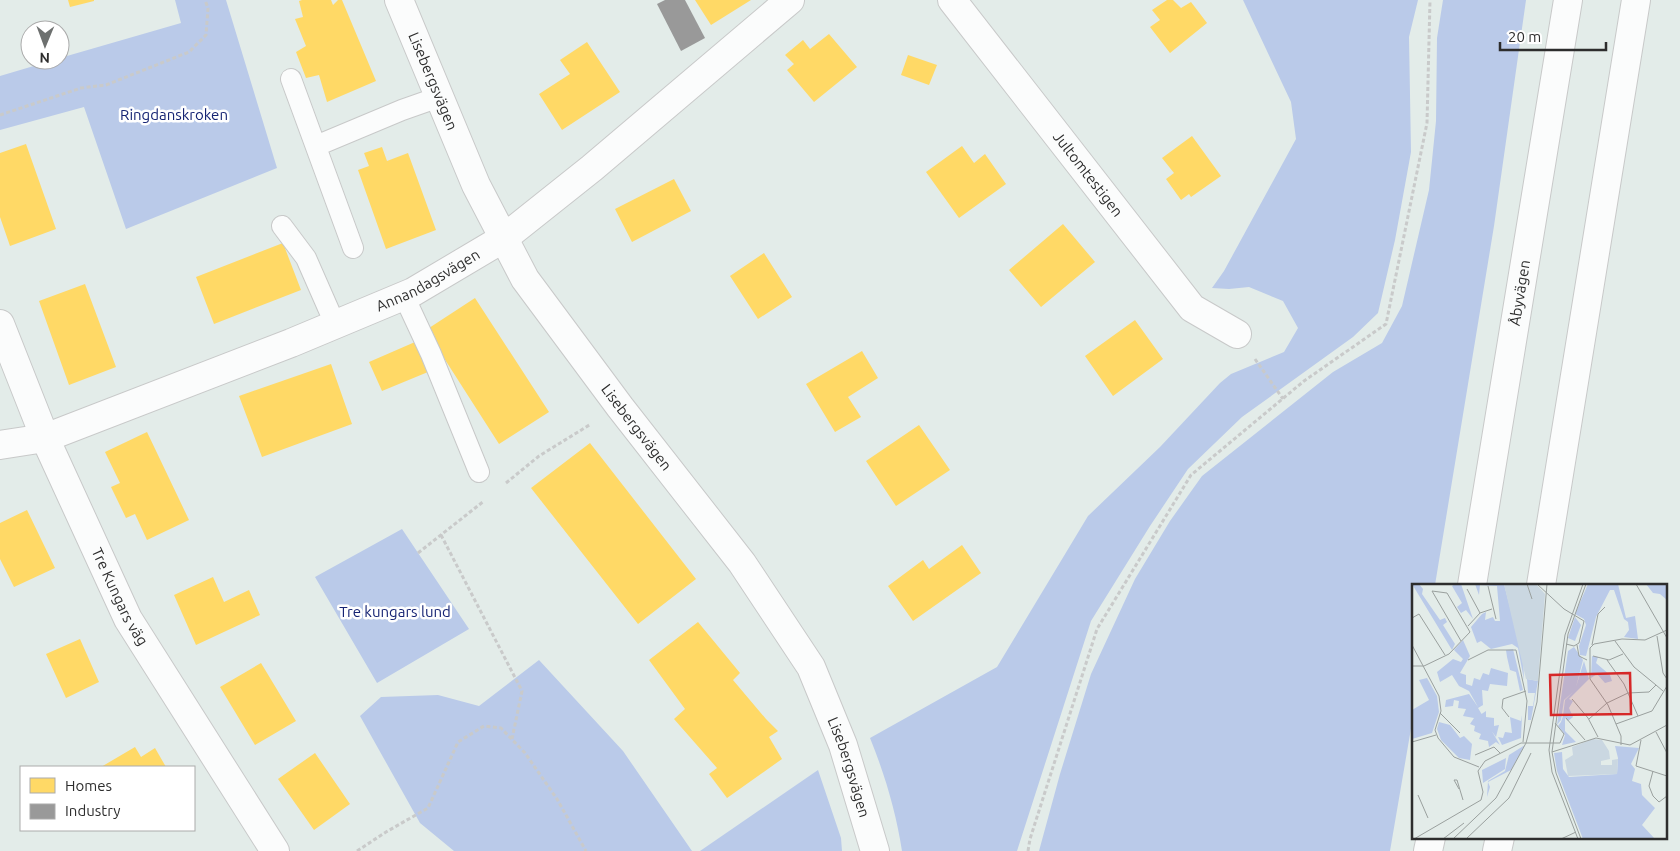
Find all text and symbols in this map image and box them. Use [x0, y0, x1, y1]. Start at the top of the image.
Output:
north arrow [20, 20, 70, 70]
scale bar [1500, 20, 1606, 52]
text: 20 m [1508, 28, 1541, 45]
street label: Lisebergsvägen [405, 30, 461, 133]
text: N [39, 50, 50, 66]
park label: Ringdanskroken [120, 106, 228, 123]
street label: Jultomtestigen [1050, 128, 1127, 220]
street label: Annandagsvägen [373, 245, 483, 314]
street label: Åbyvägen [1506, 259, 1533, 327]
street label: Lisebergsvägen [598, 381, 675, 474]
street label: Tre Kungars väg [89, 545, 152, 649]
inset map [1412, 584, 1668, 838]
park label: Tre kungars lund [339, 603, 451, 620]
street label: Lisebergsvägen [825, 715, 873, 819]
legend [20, 766, 195, 831]
text: Homes [65, 777, 112, 794]
text: Industry [65, 802, 120, 819]

